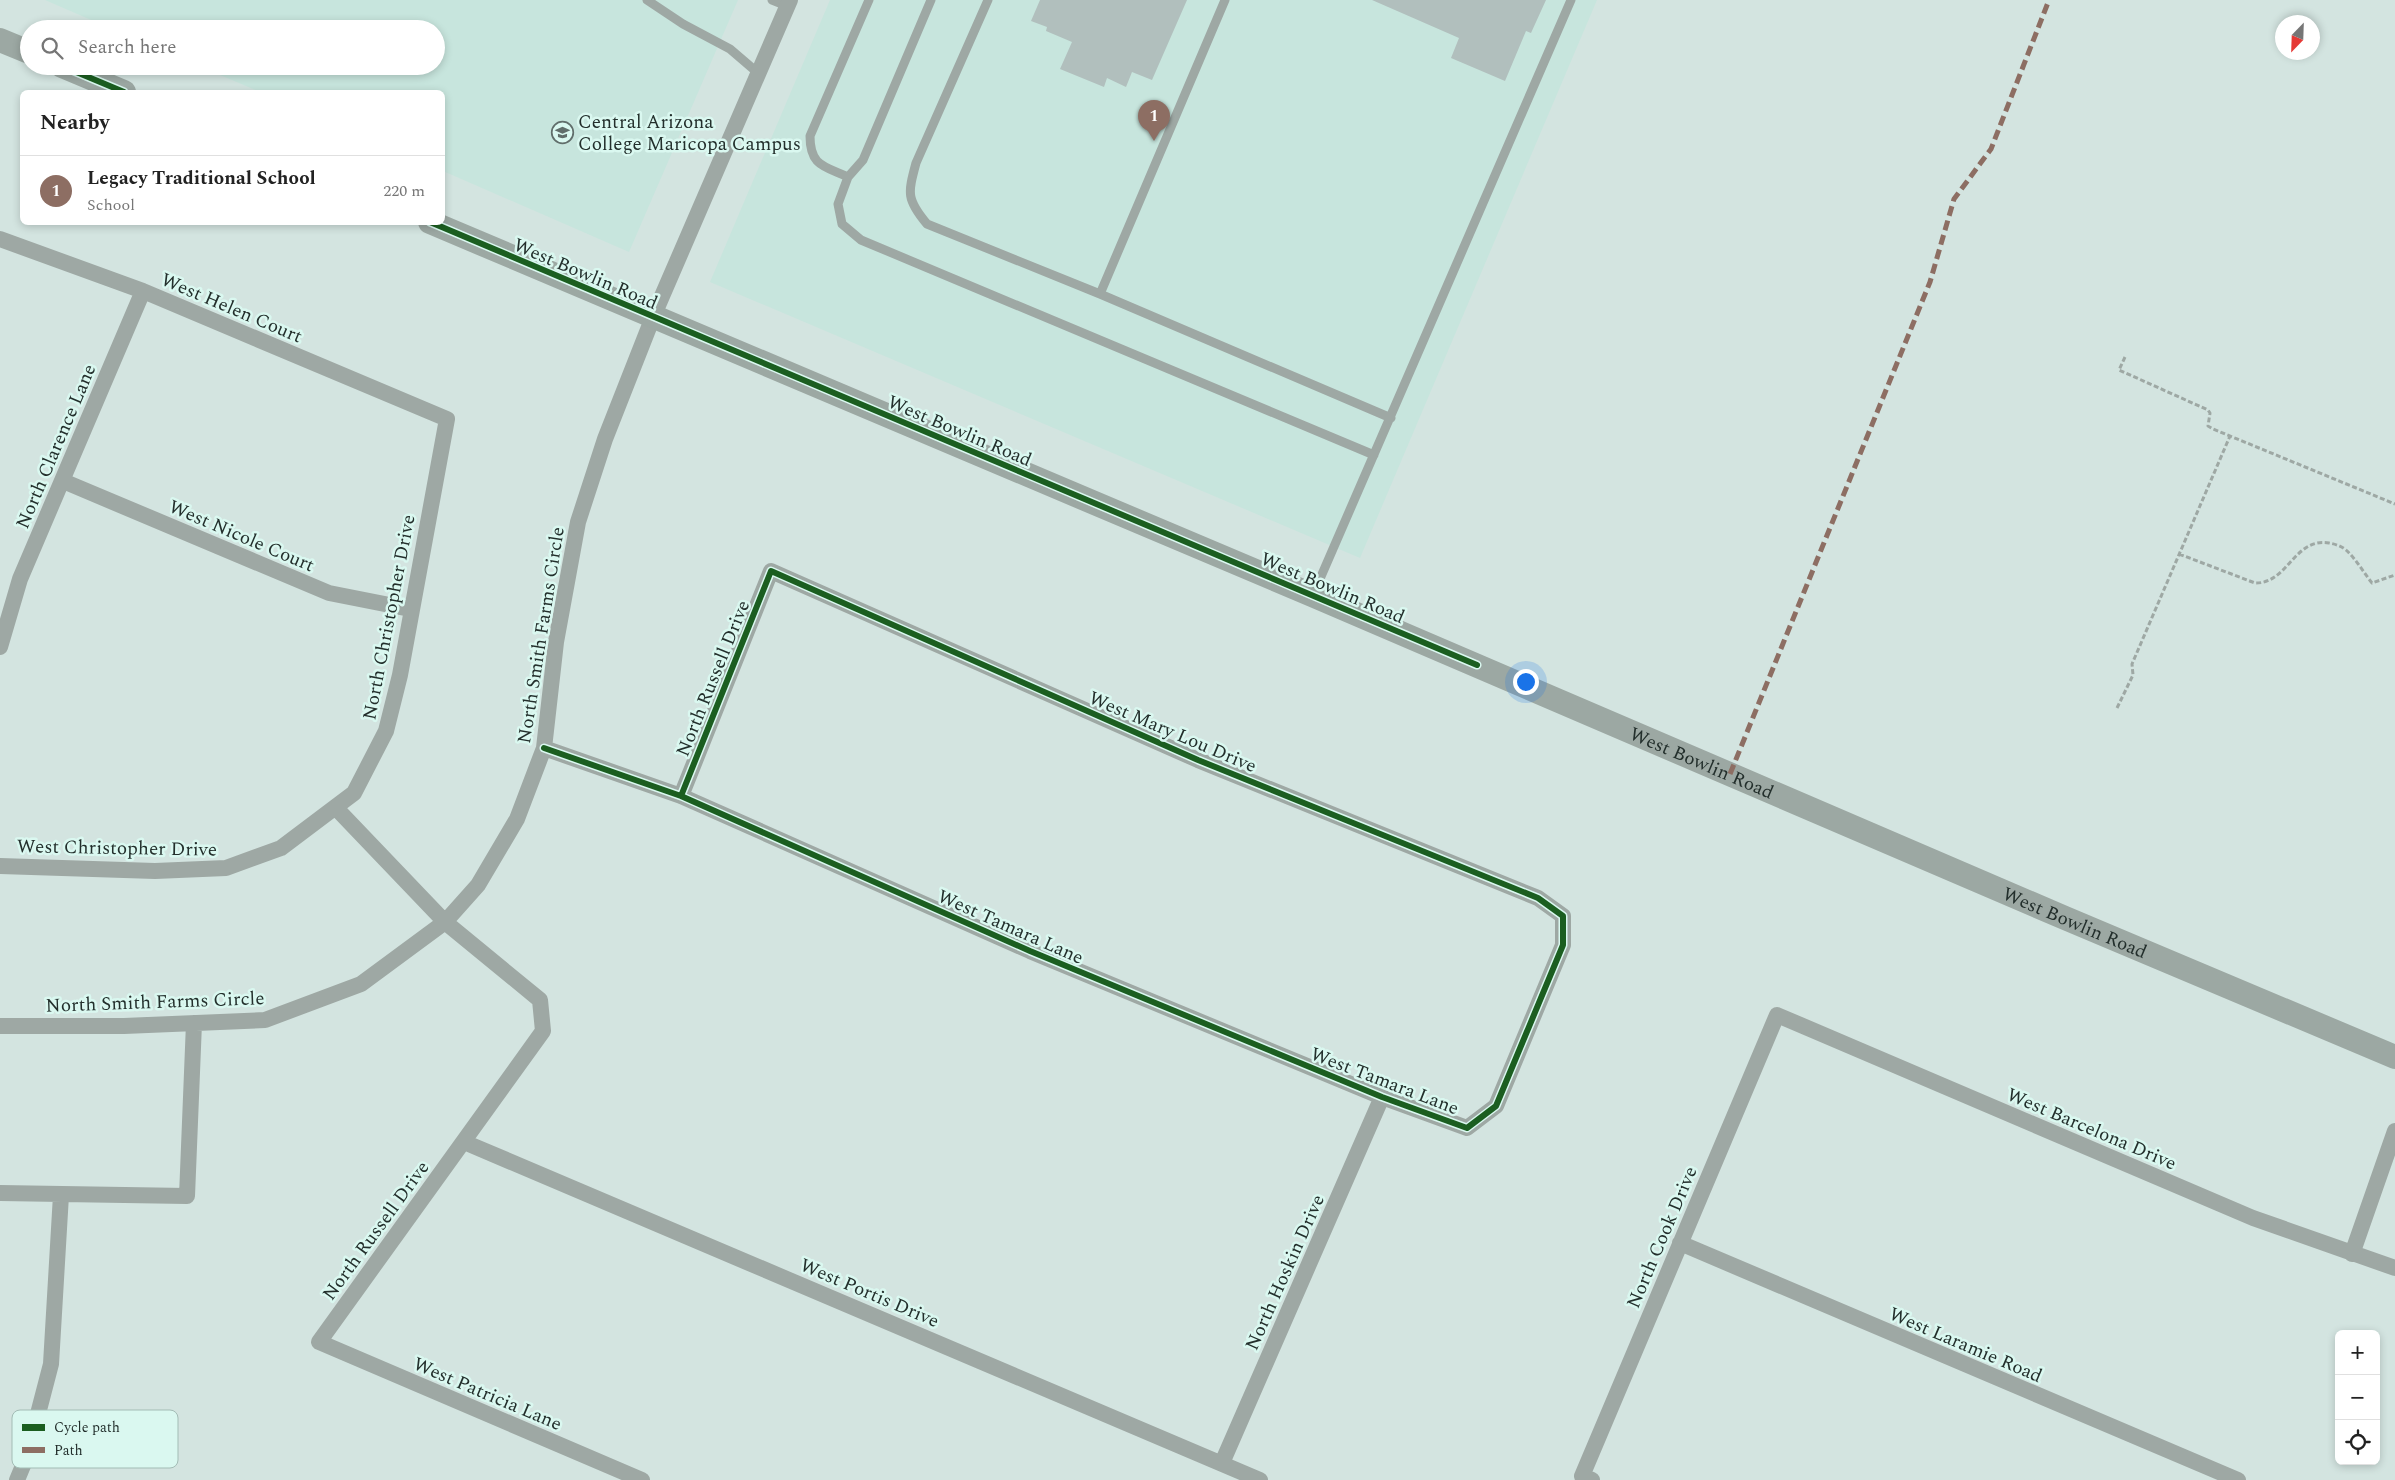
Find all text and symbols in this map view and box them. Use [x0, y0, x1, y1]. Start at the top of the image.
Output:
north arrow [2275, 15, 2320, 60]
search box [20, 20, 445, 75]
text: Search here [78, 33, 177, 62]
icon: search [38, 34, 66, 62]
pin: 1 [1138, 100, 1170, 141]
text: Nearby [40, 107, 110, 139]
place label: Central Arizona College Maricopa Campus [578, 108, 801, 159]
school or university icon: Central Arizona College Maricopa Campus [550, 120, 574, 144]
text: Legacy Traditional School [87, 164, 316, 193]
text: 1 [52, 179, 60, 203]
text: 220 m [383, 179, 425, 203]
text: School [87, 193, 135, 217]
street label: West Bowlin Road [509, 231, 662, 318]
street label: West Helen Court [156, 266, 307, 351]
street label: North Clarence Lane [9, 360, 104, 534]
street label: West Bowlin Road [883, 388, 1036, 475]
street label: West Nicole Court [164, 493, 319, 580]
street label: North Christopher Drive [355, 512, 424, 722]
street label: North Smith Farms Circle [510, 525, 573, 746]
street label: West Bowlin Road [1256, 545, 1409, 632]
street label: North Russell Drive [669, 596, 758, 761]
your location [1513, 669, 1539, 695]
street label: West Mary Lou Drive [1084, 684, 1261, 781]
street label: West Bowlin Road [1625, 720, 1778, 807]
street label: West Christopher Drive [17, 832, 217, 865]
street label: West Bowlin Road [1998, 880, 2151, 967]
street label: West Tamara Lane [933, 882, 1088, 973]
street label: North Smith Farms Circle [45, 984, 265, 1021]
street label: West Tamara Lane [1306, 1040, 1463, 1123]
street label: West Barcelona Drive [2002, 1080, 2181, 1178]
street label: North Russell Drive [316, 1155, 437, 1307]
street label: North Cook Drive [1619, 1162, 1705, 1313]
street label: North Hoskin Drive [1238, 1190, 1333, 1355]
street label: West Portis Drive [795, 1251, 944, 1336]
street label: West Laramie Road [1884, 1300, 2047, 1391]
map controls [2335, 1330, 2380, 1465]
button: + [2335, 1330, 2380, 1375]
street label: West Patricia Lane [409, 1350, 566, 1439]
button: − [2335, 1375, 2380, 1420]
legend [12, 1410, 178, 1468]
text: Cycle path [54, 1417, 120, 1438]
button: locate [2335, 1420, 2380, 1465]
text: Path [54, 1440, 83, 1461]

